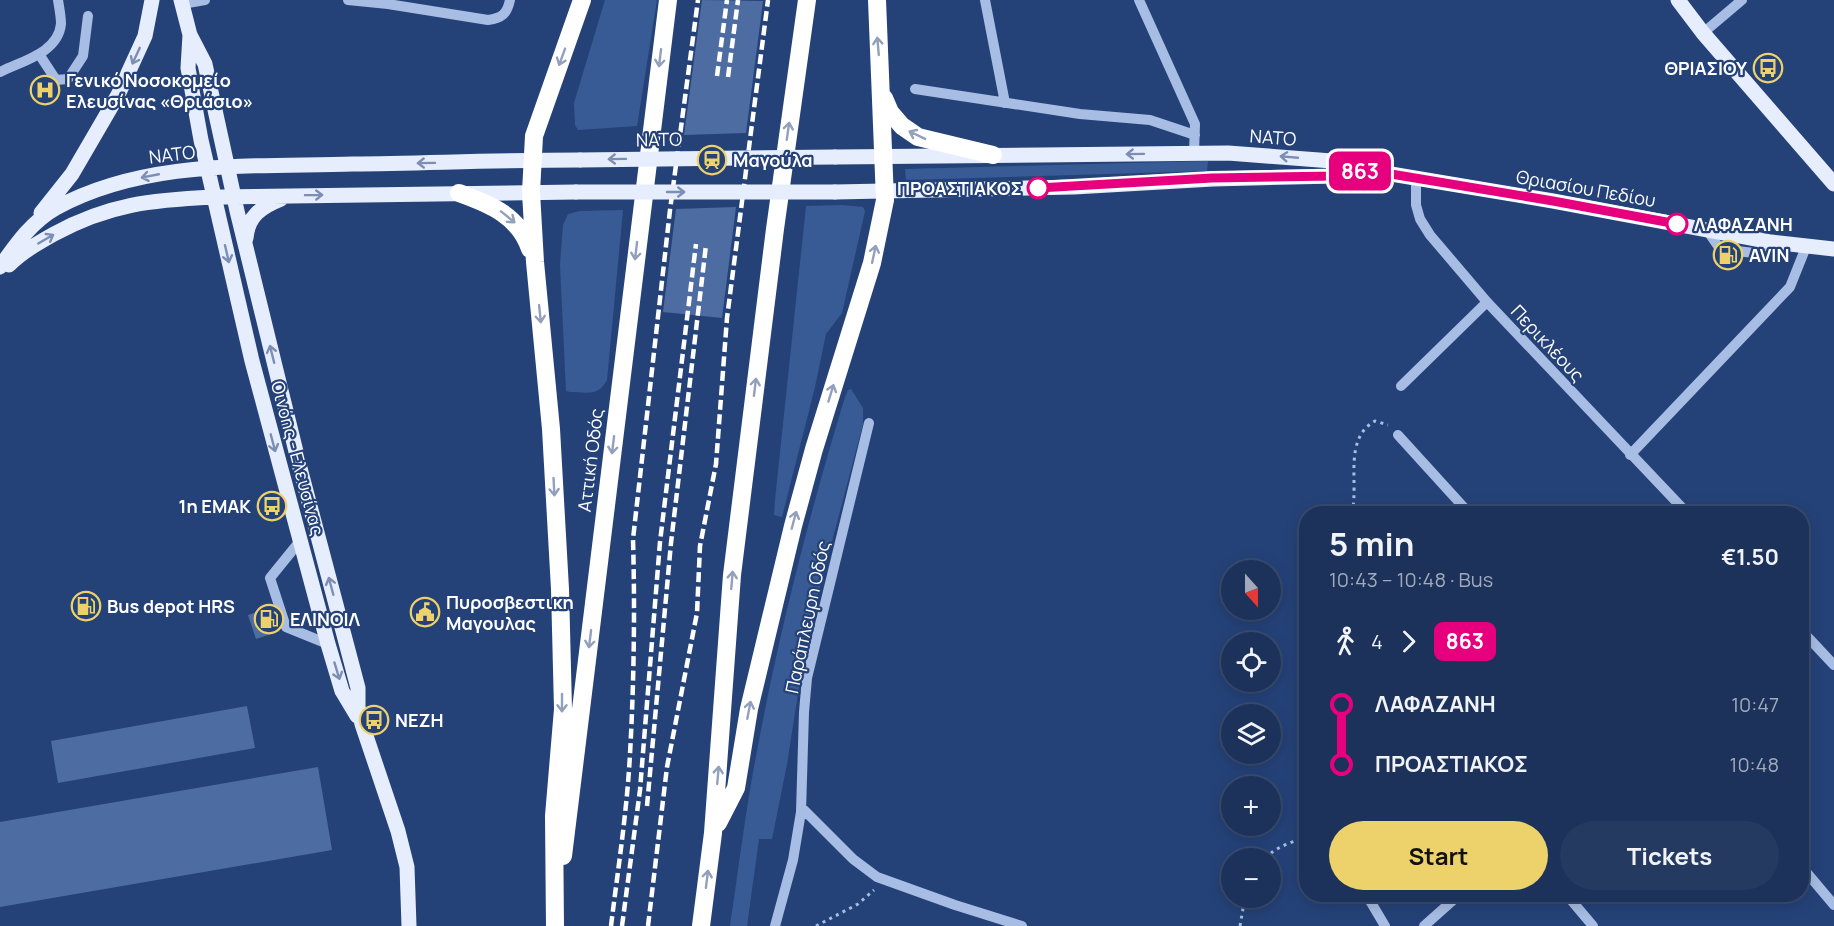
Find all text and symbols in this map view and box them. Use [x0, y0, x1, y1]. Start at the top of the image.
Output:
one-way arrow [872, 37, 883, 57]
one-way arrow [130, 46, 142, 64]
one-way arrow [555, 47, 566, 65]
one-way arrow [654, 47, 665, 67]
bus stop icon: ΘΡΙΑΣΙΟΥ [1752, 52, 1784, 84]
place label: ΘΡΙΑΣΙΟΥ [1664, 56, 1747, 80]
place label: Γενικό Νοσοκομείο Ελευσίνας «Θριάσιο» [66, 68, 253, 113]
hospital icon: Γενικό Νοσοκομείο Ελευσίνας «Θριάσιο» [29, 74, 61, 106]
one-way arrow [783, 121, 794, 141]
street label: ΝΑΤΟ [1249, 123, 1297, 151]
street label: ΝΑΤΟ [636, 127, 682, 151]
one-way arrow [908, 128, 926, 140]
street label: ΝΑΤΟ [148, 139, 196, 169]
station icon: Μαγούλα [696, 144, 728, 176]
place label: Μαγούλα [733, 148, 813, 172]
one-way arrow [1126, 148, 1146, 159]
one-way arrow [1280, 151, 1300, 162]
line badge: 863 [1326, 152, 1394, 190]
one-way arrow [607, 153, 627, 165]
one-way arrow [416, 157, 436, 168]
text: 863 [1341, 157, 1379, 185]
street label: Θριασίου Πεδίου [1514, 164, 1658, 212]
one-way arrow [140, 171, 160, 182]
place label: ΠΡΟΑΣΤΙΑΚΟΣ [897, 176, 1022, 200]
marker: ΠΡΟΑΣΤΙΑΚΟΣ [1027, 177, 1049, 199]
one-way arrow [666, 186, 686, 198]
one-way arrow [303, 190, 323, 201]
one-way arrow [499, 210, 515, 223]
place label: ΛΑΦΑΖΑΝΗ [1694, 212, 1793, 236]
marker: ΛΑΦΑΖΑΝΗ [1666, 213, 1688, 235]
one-way arrow [38, 232, 55, 244]
fuel station icon: AVIN [1712, 239, 1744, 271]
one-way arrow [631, 241, 642, 261]
place label: AVIN [1749, 243, 1789, 267]
one-way arrow [221, 244, 233, 263]
one-way arrow [868, 245, 880, 264]
street label: Περικλέους [1506, 299, 1590, 387]
one-way arrow [535, 303, 546, 323]
one-way arrow [266, 344, 278, 363]
one-way arrow [750, 377, 761, 397]
street label: Οινόης - Ελευσίνας [266, 378, 330, 538]
one-way arrow [826, 384, 837, 403]
street label: Αττική Οδός [572, 407, 608, 513]
one-way arrow [268, 433, 280, 452]
one-way arrow [607, 435, 618, 455]
one-way arrow [549, 476, 560, 496]
bus stop icon: 1η ΕΜΑΚ [256, 490, 288, 522]
place label: 1η ΕΜΑΚ [179, 494, 251, 518]
one-way arrow [789, 511, 801, 530]
text: 5 min [1329, 521, 1415, 566]
street label: Παράπλευρη Οδός [779, 539, 835, 695]
text: €1.50 [1721, 542, 1779, 572]
north arrow [1221, 560, 1281, 620]
map controls [1221, 560, 1281, 908]
text: 10:43 – 10:48 · Bus [1329, 566, 1493, 593]
one-way arrow [727, 571, 738, 591]
one-way arrow [325, 576, 336, 595]
fuel station icon: Bus depot HRS [70, 590, 102, 622]
place label: Πυροσβεστικη Μαγουλας [446, 590, 574, 635]
place label: Bus depot HRS [107, 594, 235, 618]
public building icon: Πυροσβεστικη Μαγουλας [409, 596, 441, 628]
fuel station icon: ΕΛΙΝΟΙΛ [253, 603, 285, 635]
place label: ΕΛΙΝΟΙΛ [290, 607, 361, 631]
icon: walk [1329, 625, 1362, 658]
icon: forward [1392, 625, 1425, 658]
text: 863 [1446, 627, 1484, 655]
one-way arrow [584, 628, 595, 648]
text: 4 [1371, 628, 1383, 655]
button: locate [1221, 632, 1281, 692]
one-way arrow [332, 661, 343, 680]
text: ΛΑΦΑΖΑΝΗ [1375, 689, 1496, 719]
text: 10:47 [1731, 691, 1779, 718]
one-way arrow [556, 692, 568, 712]
one-way arrow [744, 701, 755, 720]
bus stop icon: ΝΕΖΗ [358, 704, 390, 736]
button: layers [1221, 704, 1281, 764]
place label: ΝΕΖΗ [395, 708, 443, 732]
text: ΠΡΟΑΣΤΙΑΚΟΣ [1375, 749, 1528, 779]
text: 10:48 [1730, 751, 1779, 778]
one-way arrow [713, 765, 724, 785]
button: + [1221, 776, 1281, 836]
button: Start [1329, 821, 1548, 890]
button: Tickets [1560, 821, 1779, 890]
button: − [1221, 848, 1281, 908]
one-way arrow [702, 870, 713, 890]

